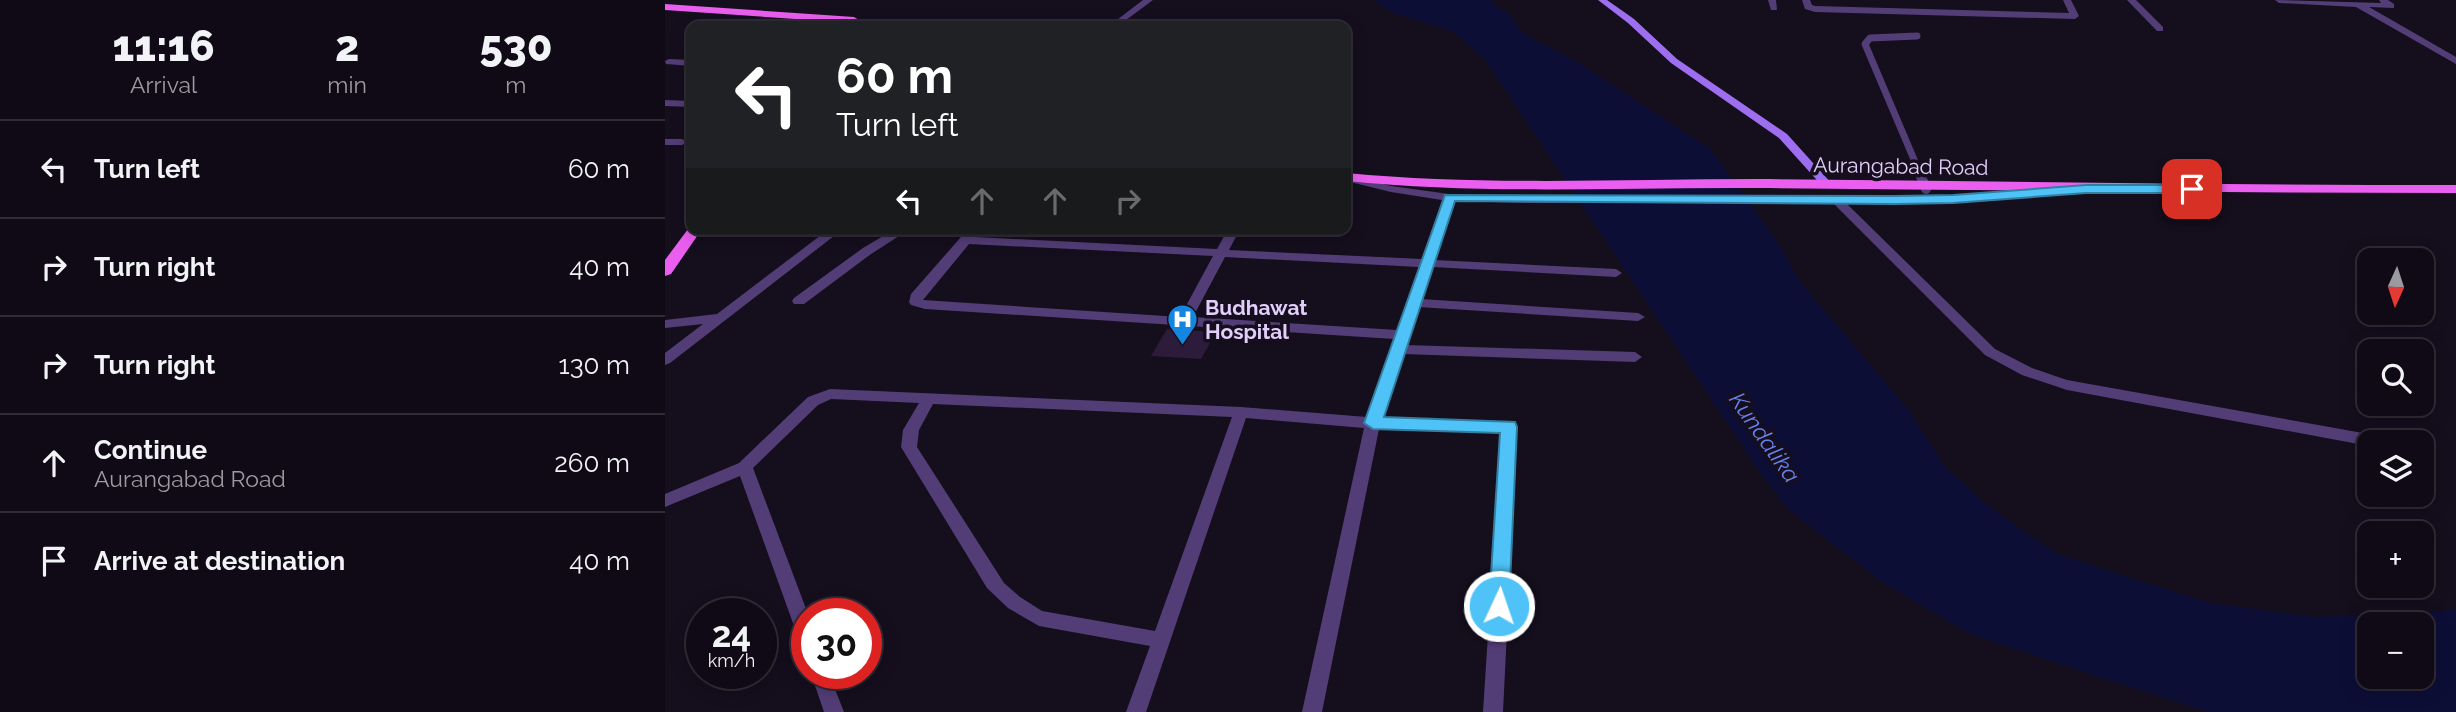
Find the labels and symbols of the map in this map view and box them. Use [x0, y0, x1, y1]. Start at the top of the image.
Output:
street label: Aurangabad Road [1813, 152, 1989, 180]
pin [2162, 159, 2222, 219]
north arrow [2357, 248, 2434, 326]
place label: Budhawat Hospital [1205, 295, 1307, 344]
hospital icon: Budhawat Hospital [1165, 302, 1199, 346]
water label: Kundalika [1724, 387, 1806, 488]
position arrow [1462, 569, 1536, 643]
speed limit sign: 30 [791, 598, 882, 689]

